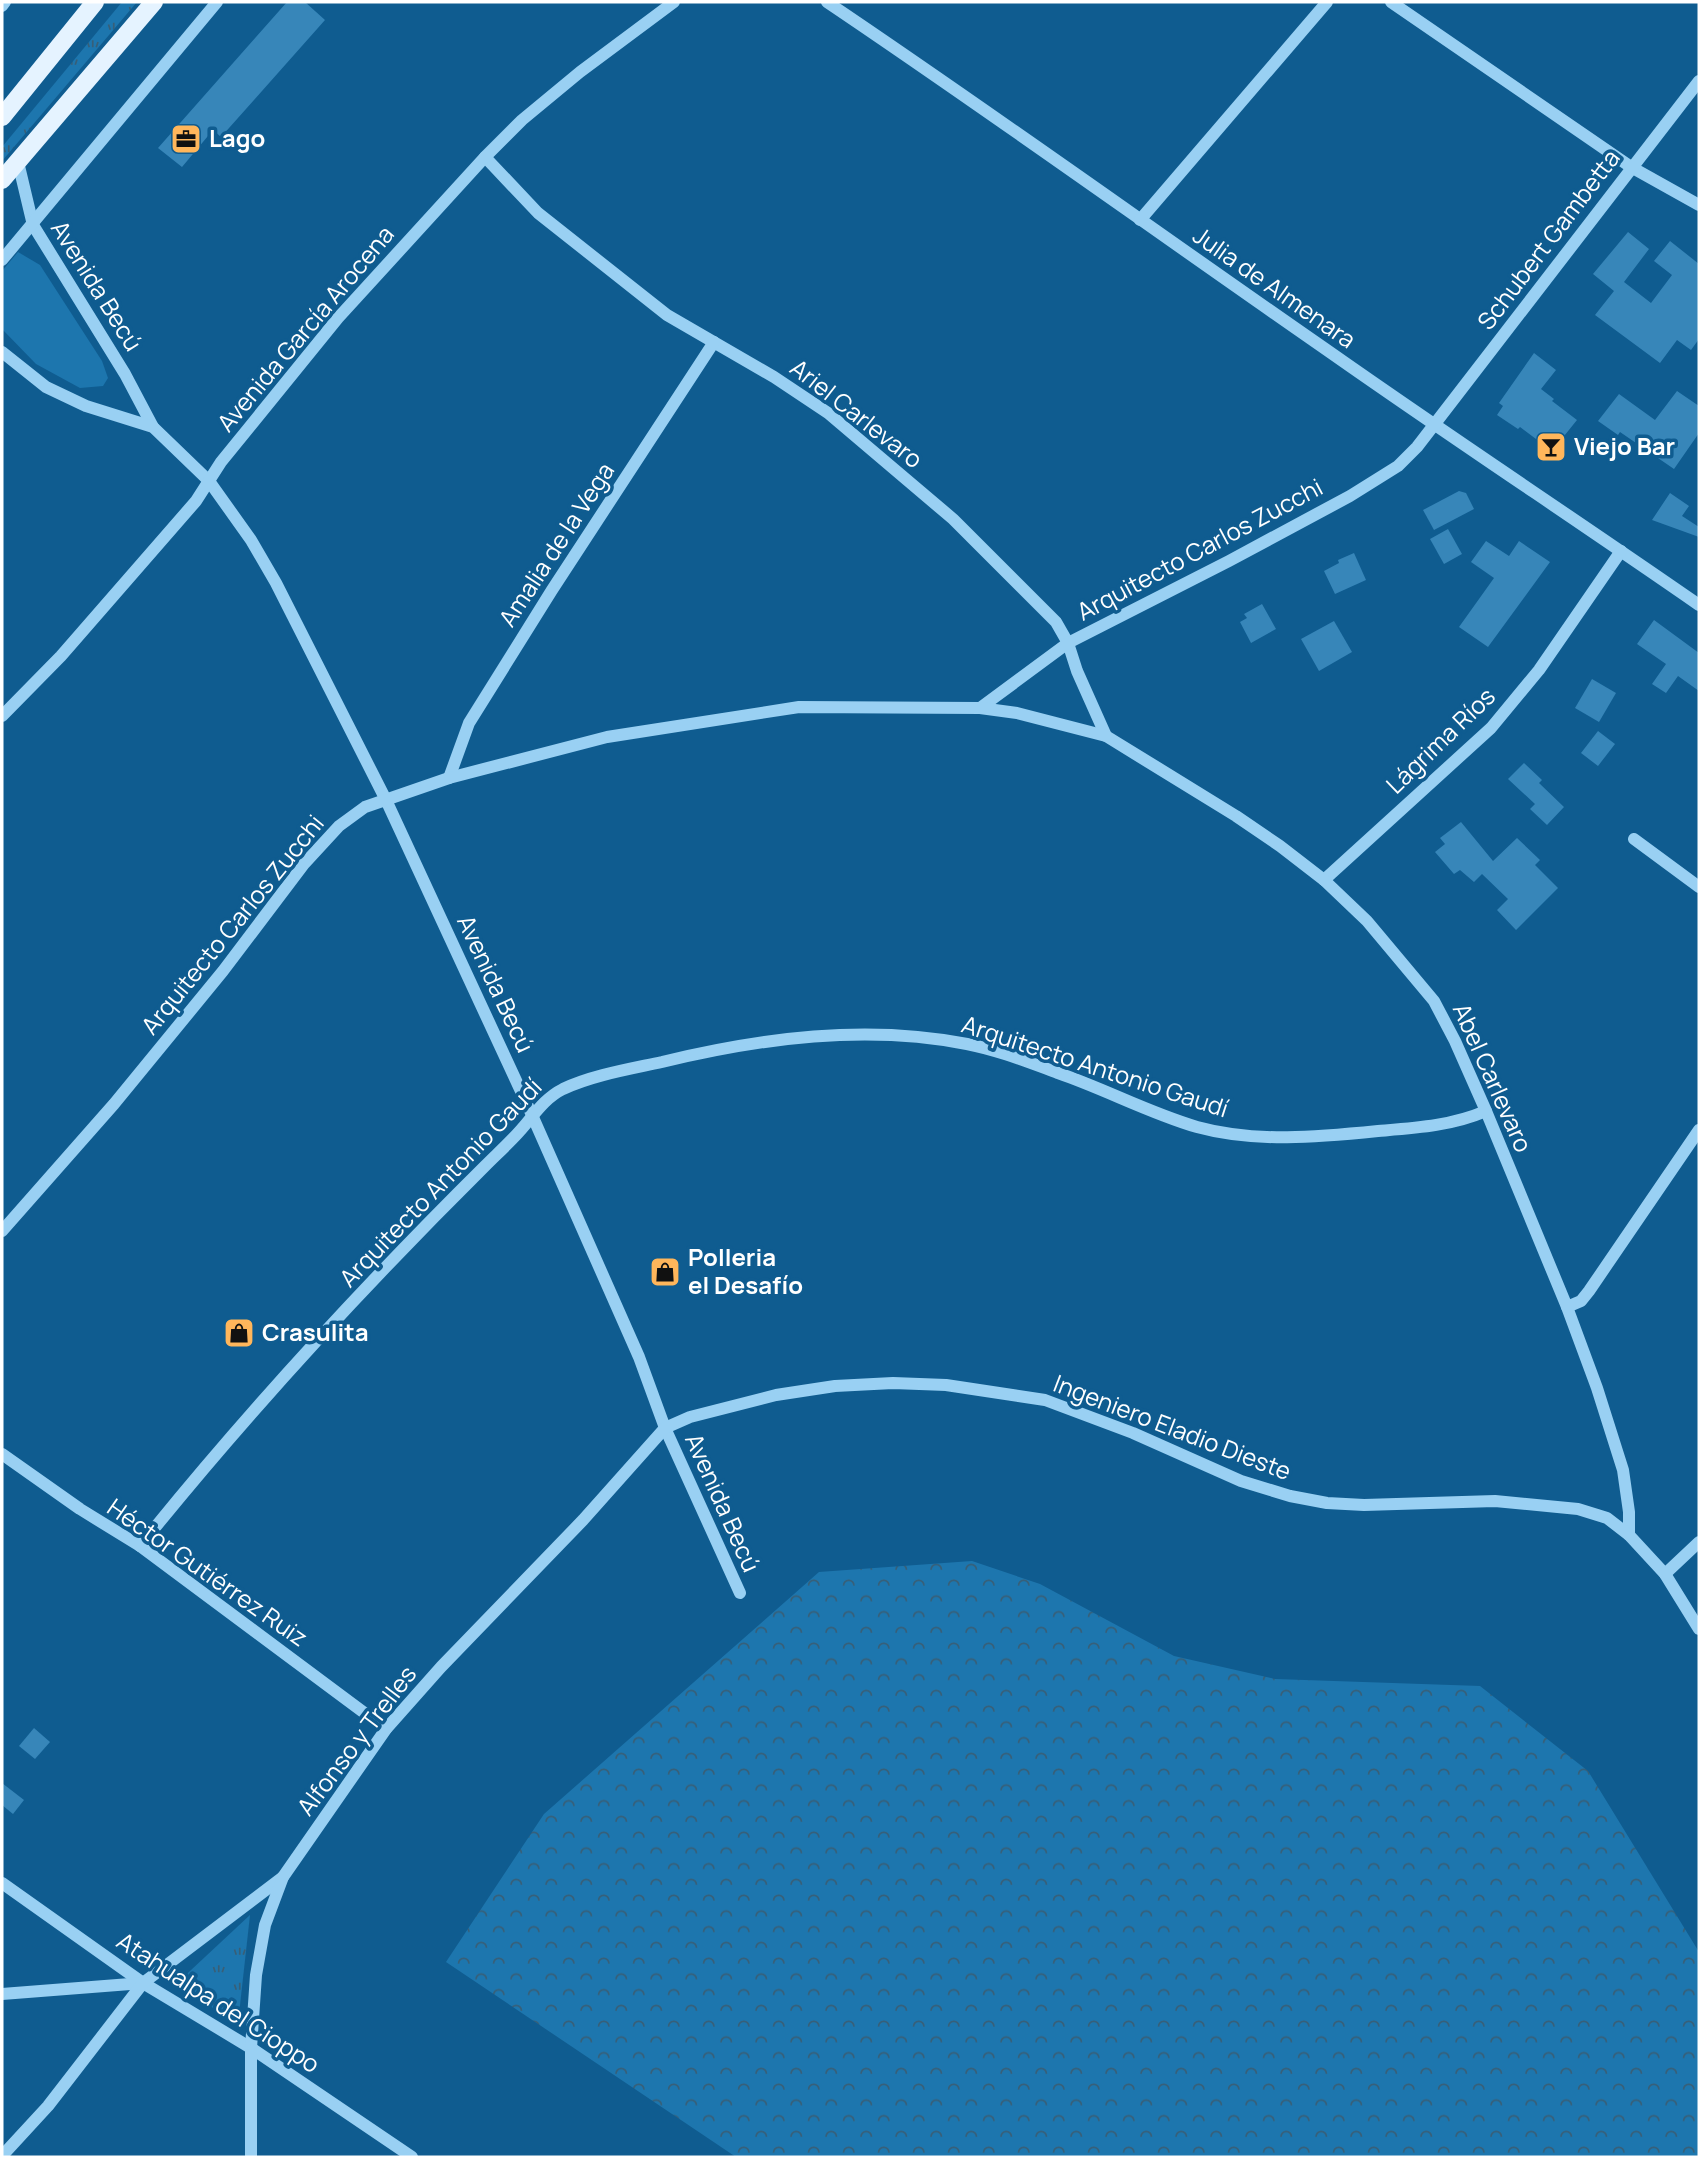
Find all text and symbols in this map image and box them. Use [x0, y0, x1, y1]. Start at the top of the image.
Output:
place label: Lago [209, 121, 265, 154]
office icon: Lago [169, 122, 203, 156]
street label: Schubert Gambetta [1469, 142, 1627, 336]
street label: Avenida Becú [44, 214, 151, 357]
street label: Avenida García Arocena [209, 218, 401, 438]
street label: Julia de Almenara [1187, 218, 1363, 355]
street label: Ariel Carlevaro [784, 351, 930, 475]
place label: Viejo Bar [1574, 429, 1675, 462]
bar icon: Viejo Bar [1534, 430, 1568, 464]
street label: Amalia de la Vega [490, 456, 621, 633]
street label: Arquitecto Carlos Zucchi [1071, 470, 1328, 628]
street label: Lágrima Ríos [1378, 679, 1502, 800]
street label: Arquitecto Carlos Zucchi [133, 807, 331, 1041]
street label: Avenida Becú [450, 909, 543, 1057]
street label: Abel Carlevaro [1446, 998, 1541, 1157]
street label: Arquitecto Antonio Gaudí [958, 1007, 1233, 1124]
street label: Arquitecto Antonio Gaudí [331, 1070, 549, 1294]
place label: Polleria el Desafío [688, 1240, 803, 1301]
shop icon: Polleria el Desafío [648, 1255, 682, 1289]
place label: Crasulita [262, 1315, 369, 1348]
shop icon: Crasulita [222, 1316, 256, 1350]
street label: Ingeniero Eladio Dieste [1049, 1366, 1296, 1487]
street label: Avenida Becú [678, 1428, 769, 1577]
street label: Héctor Gutiérrez Ruiz [101, 1490, 314, 1653]
street label: Alfonso y Trelles [289, 1658, 423, 1822]
street label: Atahualpa del Cioppo [111, 1924, 327, 2080]

